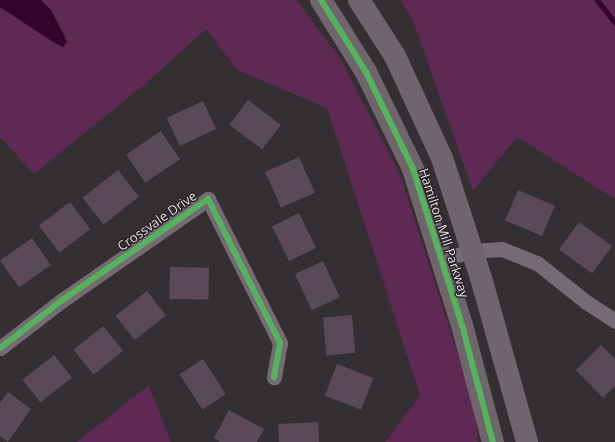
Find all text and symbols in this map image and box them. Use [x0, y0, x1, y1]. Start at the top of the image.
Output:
street label: Hamilton Mill Parkway [416, 166, 472, 300]
street label: Crossvale Drive [114, 188, 200, 254]

